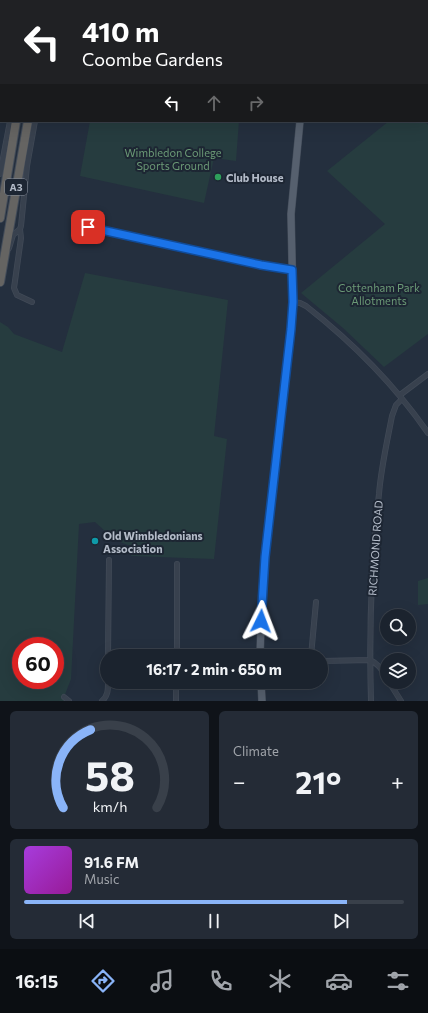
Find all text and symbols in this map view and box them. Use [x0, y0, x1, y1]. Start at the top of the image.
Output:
text: 410 m [82, 14, 159, 48]
icon: left [16, 16, 68, 68]
text: Coombe Gardens [82, 48, 223, 70]
icon: left [161, 92, 183, 114]
icon: ahead [203, 92, 225, 114]
icon: right [245, 92, 267, 114]
park label: Wimbledon College Sports Ground [124, 146, 222, 172]
place label: Club House [226, 171, 284, 184]
marker: Club House [213, 172, 223, 182]
road number: A3 [5, 179, 27, 195]
pin [71, 210, 105, 244]
icon: arrive [77, 216, 99, 238]
park label: Cottenham Park Allotments [338, 281, 420, 307]
street label: RICHMOND ROAD [365, 500, 385, 596]
place label: Old Wimbledonians Association [103, 529, 203, 555]
marker: Old Wimbledonians Association [90, 536, 100, 546]
position arrow [240, 600, 282, 642]
map controls [380, 609, 416, 689]
button: search [380, 609, 416, 645]
speed limit sign: 60 [12, 637, 64, 689]
button: layers [380, 653, 416, 689]
text: 16:17 · 2 min · 650 m [146, 660, 282, 678]
text: Climate [233, 743, 279, 759]
text: 58 [85, 749, 134, 800]
text: 21° [295, 763, 341, 800]
text: − [233, 768, 246, 795]
text: + [391, 768, 404, 795]
text: km/h [92, 797, 127, 815]
text: 91.6 FM [84, 853, 139, 871]
text: Music [84, 871, 119, 887]
icon: previous [76, 910, 98, 932]
icon: pause [203, 910, 225, 932]
icon: next [330, 910, 352, 932]
icon: directions [89, 967, 117, 995]
icon: music [148, 967, 176, 995]
icon: phone [207, 967, 235, 995]
icon: climate [266, 967, 294, 995]
icon: car [325, 967, 353, 995]
icon: filters [384, 967, 412, 995]
text: 16:15 [16, 970, 58, 992]

